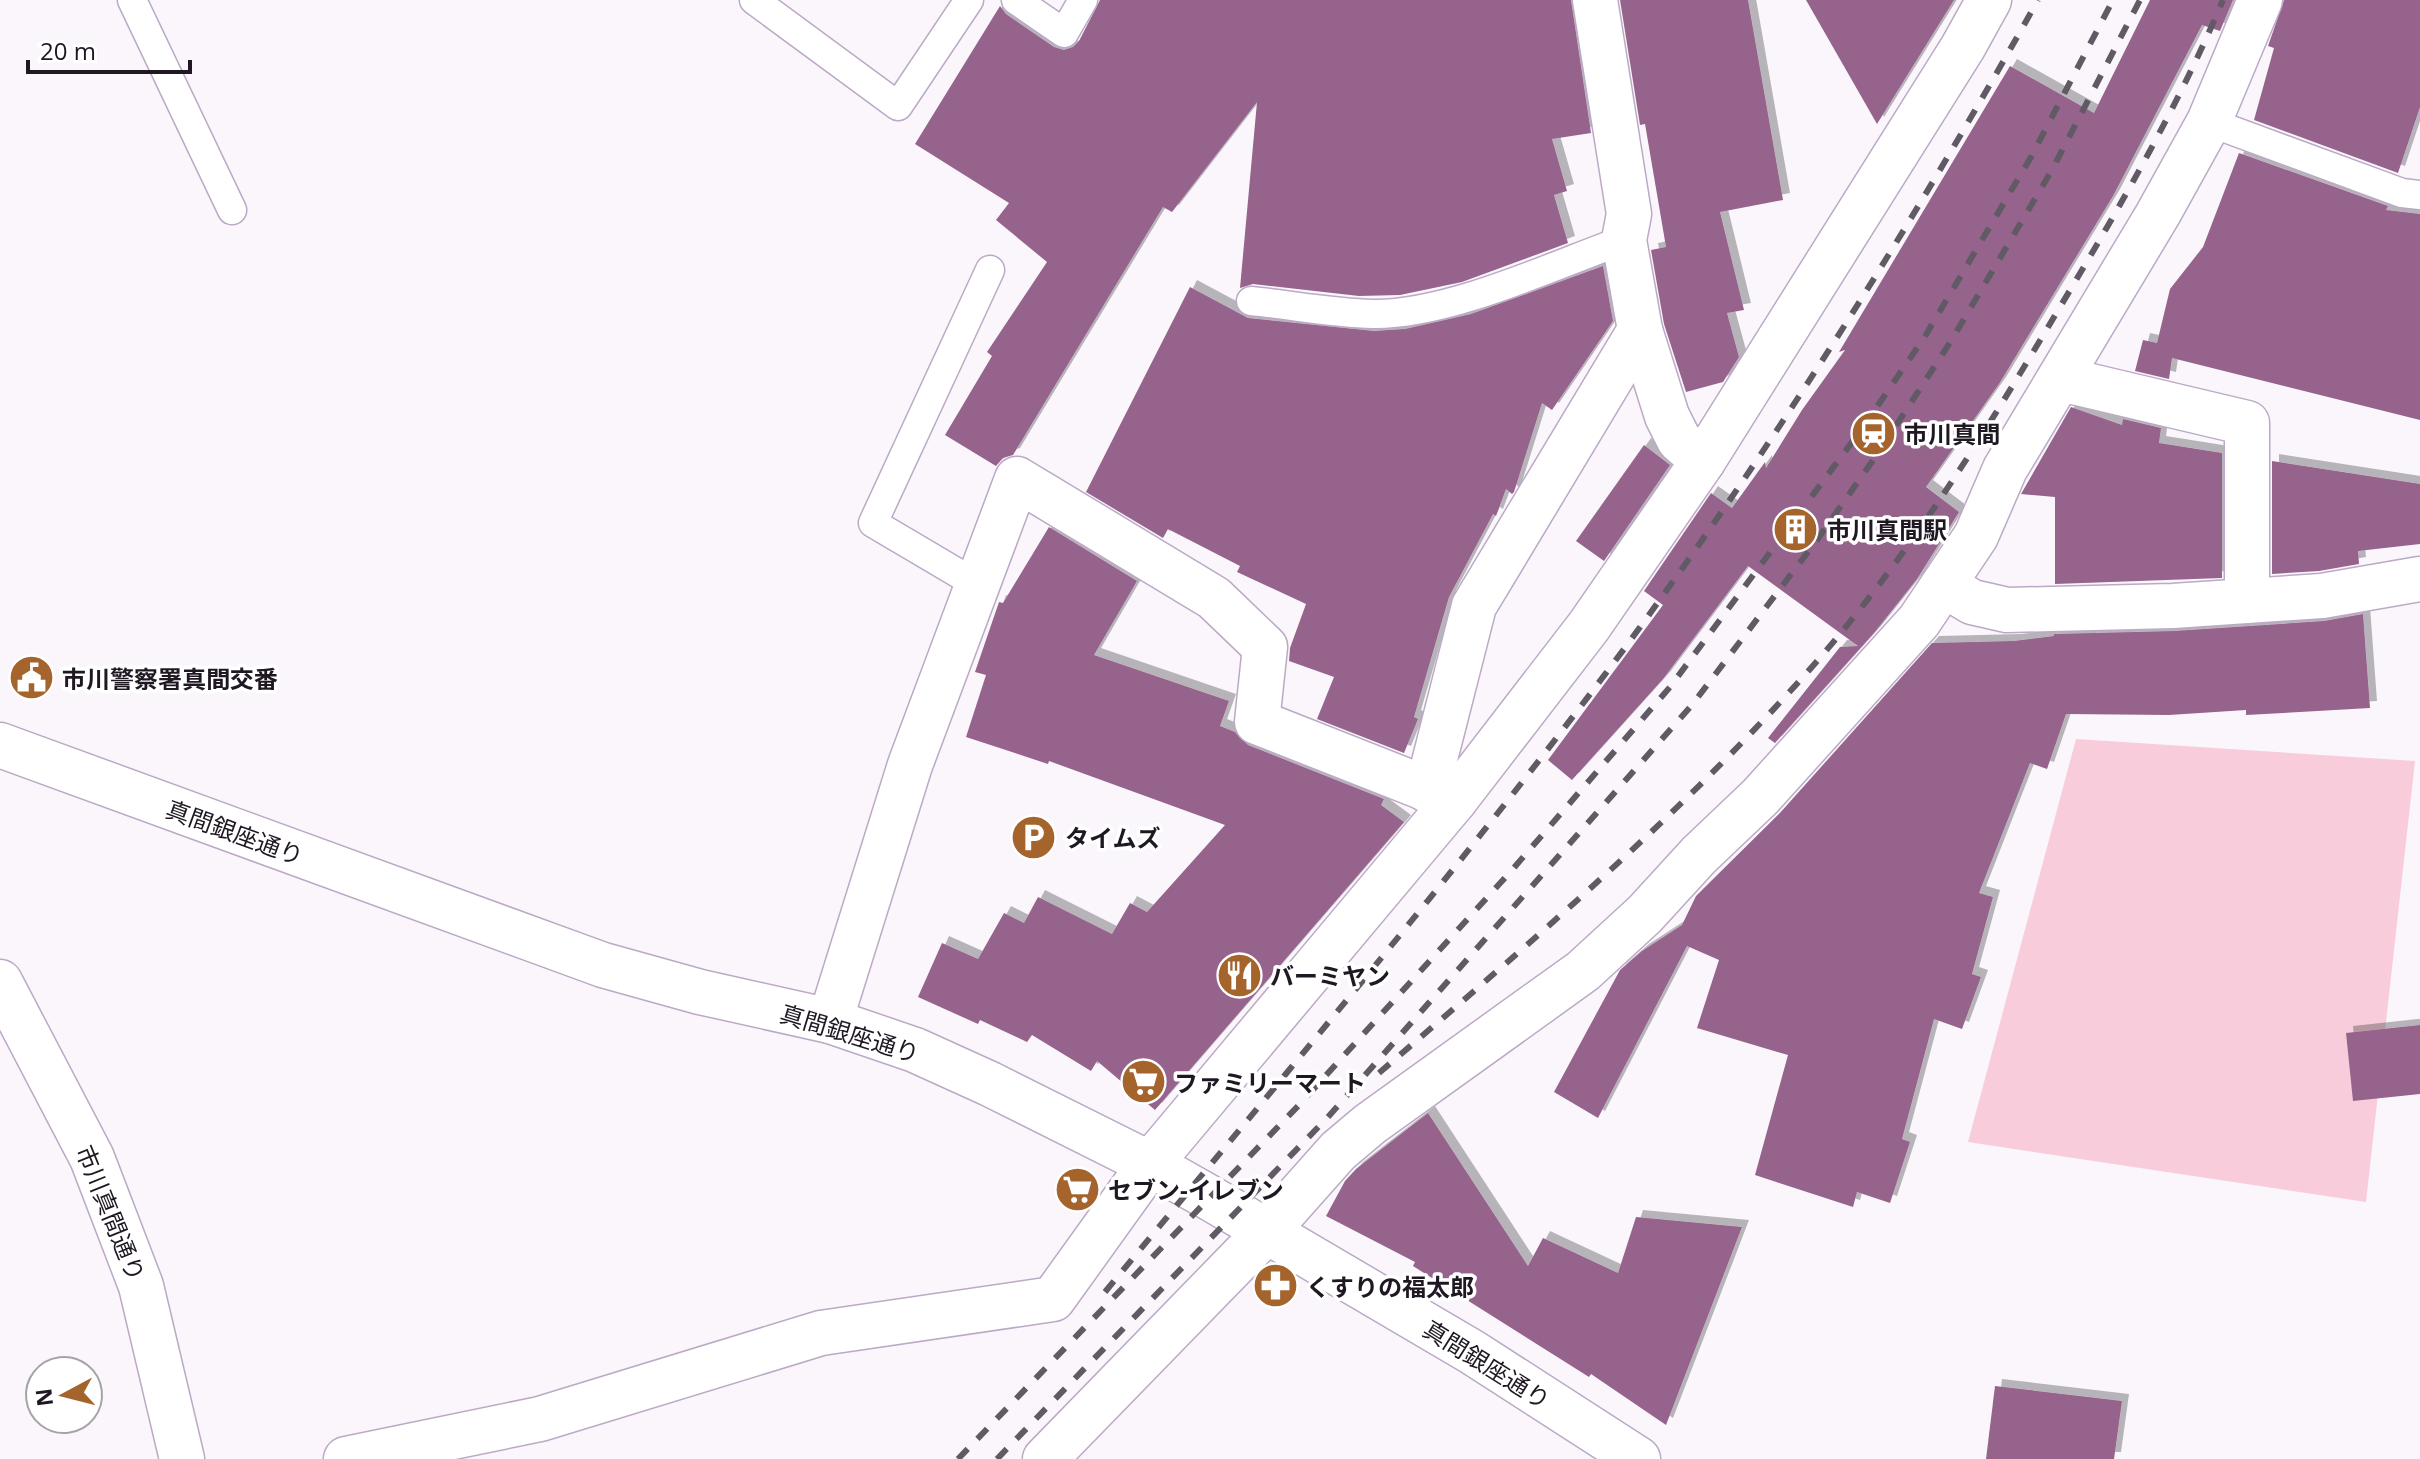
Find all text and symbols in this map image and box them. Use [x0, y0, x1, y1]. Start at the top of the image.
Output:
scale bar [28, 24, 190, 74]
text: 20 m [40, 34, 96, 67]
station icon: 市川真間 [1849, 409, 1897, 457]
place label: 市川真間 [1904, 417, 2000, 450]
building icon: 市川真間駅 [1772, 505, 1820, 553]
place label: 市川真間駅 [1827, 513, 1947, 546]
public building icon: 市川警察署真間交番 [7, 654, 55, 702]
place label: 市川警察署真間交番 [62, 662, 278, 695]
street label: 真間銀座通り [162, 792, 308, 872]
parking icon: タイムズ [1010, 813, 1058, 861]
place label: タイムズ [1065, 821, 1161, 854]
restaurant icon: バーミヤン [1215, 951, 1263, 999]
place label: バーミヤン [1270, 959, 1390, 992]
street label: 真間銀座通り [776, 996, 924, 1070]
supermarket icon: ファミリーマート [1119, 1058, 1167, 1106]
place label: ファミリーマート [1174, 1066, 1366, 1099]
street label: 市川真間通り [69, 1140, 153, 1286]
supermarket icon: セブン-イレブン [1053, 1165, 1101, 1213]
place label: セブン-イレブン [1108, 1173, 1284, 1206]
pharmacy icon: くすりの福太郎 [1251, 1262, 1299, 1310]
place label: くすりの福太郎 [1306, 1270, 1474, 1303]
street label: 真間銀座通り [1417, 1312, 1557, 1416]
north arrow [24, 1355, 104, 1435]
text: N [27, 1387, 59, 1408]

